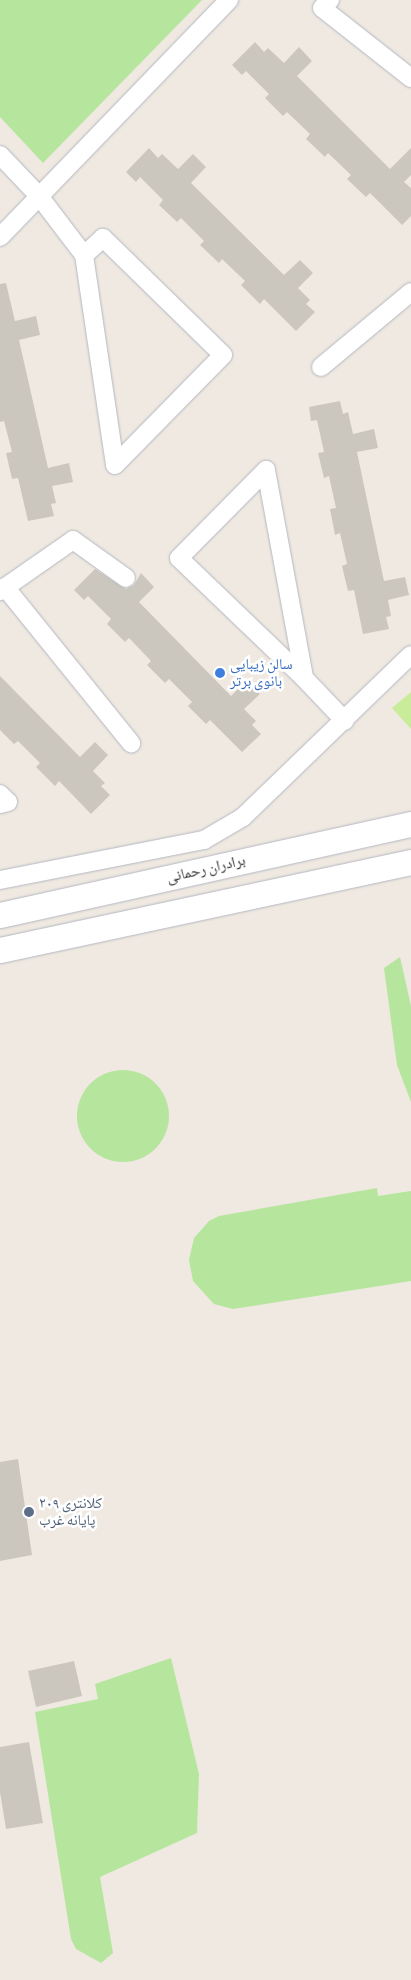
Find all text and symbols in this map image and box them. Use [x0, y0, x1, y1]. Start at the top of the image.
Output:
place label: سالن زیبایی بانوی برتر [230, 655, 293, 690]
marker: سالن زیبایی بانوی برتر [214, 667, 226, 679]
street label: برادران رحمانی [165, 851, 247, 887]
place label: کلانتری ۲۰۹ پایانه غرب [39, 1494, 102, 1529]
marker: کلانتری ۲۰۹ پایانه غرب [23, 1506, 35, 1518]

